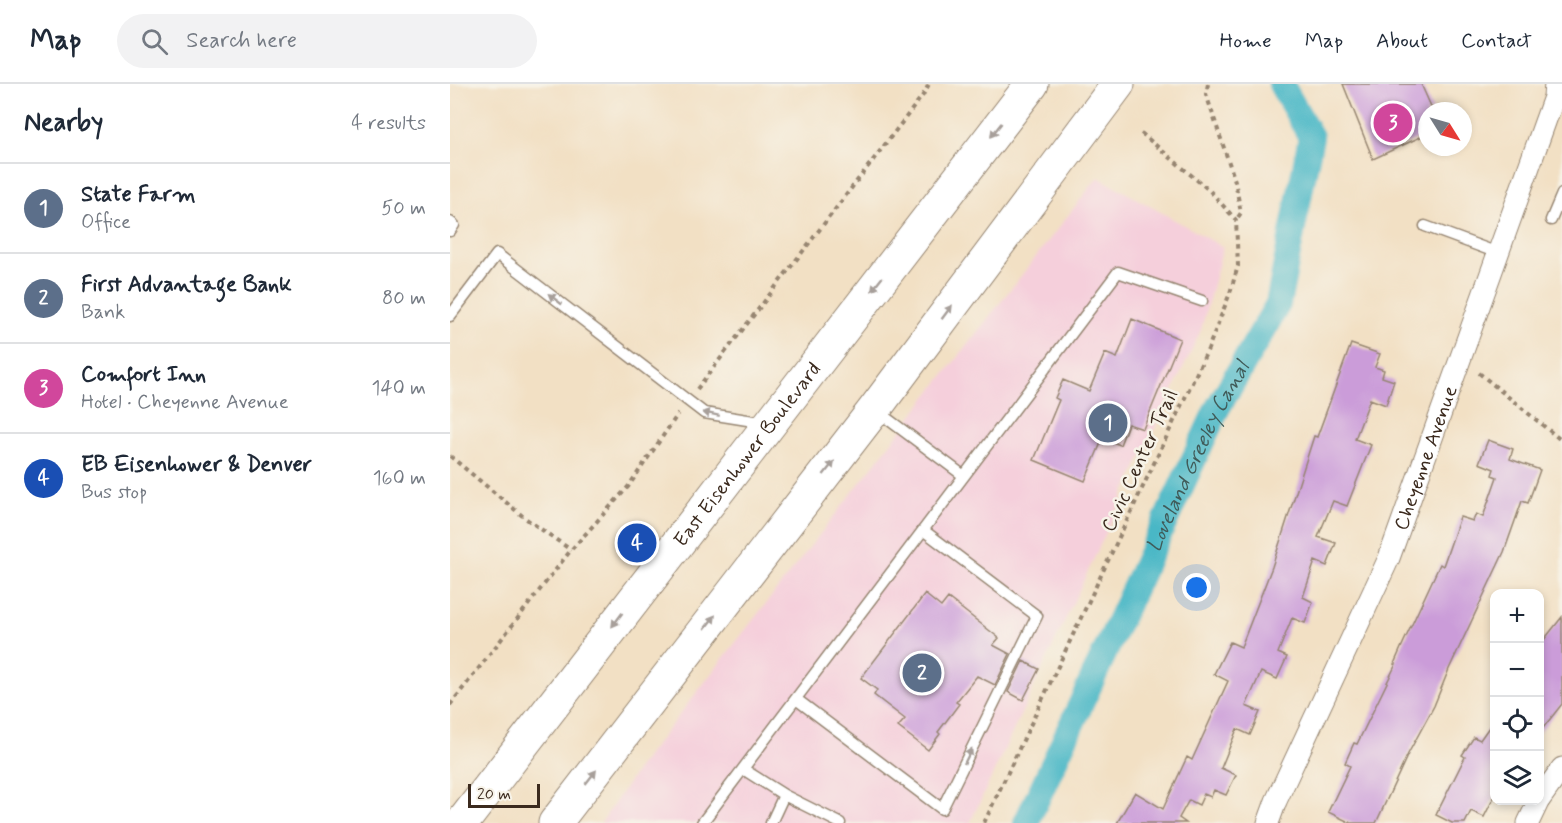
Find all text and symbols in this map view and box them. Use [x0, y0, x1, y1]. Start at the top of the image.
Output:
search box [117, 14, 537, 68]
text: Map [30, 23, 81, 60]
icon: search [138, 25, 171, 58]
text: Search here [186, 27, 297, 55]
text: Home [1220, 27, 1272, 55]
text: Map [1305, 27, 1343, 55]
text: About [1376, 27, 1428, 55]
text: Contact [1461, 27, 1532, 55]
pin: 3 [1374, 100, 1412, 146]
north arrow [1418, 102, 1472, 156]
text: Nearby [24, 106, 103, 140]
text: 4 results [351, 110, 426, 137]
one-way arrow [990, 122, 1002, 138]
text: State Farm [81, 181, 196, 209]
text: 1 [39, 195, 48, 222]
text: 50 m [381, 195, 426, 222]
text: Office [81, 209, 131, 236]
text: First Advantage Bank [81, 271, 292, 299]
one-way arrow [871, 277, 883, 292]
text: 2 [39, 285, 48, 312]
text: 80 m [382, 285, 426, 312]
one-way arrow [548, 293, 563, 305]
text: Bank [81, 299, 125, 326]
one-way arrow [940, 305, 952, 320]
water label: Loveland Greeley Canal [1140, 355, 1258, 556]
street label: East Eisenhower Boulevard [668, 357, 828, 553]
text: Comfort Inn [81, 361, 206, 389]
text: 3 [39, 375, 48, 402]
text: 140 m [372, 375, 426, 402]
street label: Cheyenne Avenue [1388, 382, 1465, 534]
street label: Civic Center Trail [1095, 385, 1185, 536]
text: Hotel · Cheyenne Avenue [81, 389, 289, 416]
pin: 1 [1088, 400, 1128, 446]
one-way arrow [702, 409, 721, 418]
text: EB Eisenhower & Denver [81, 451, 312, 479]
one-way arrow [823, 460, 835, 476]
text: 4 [38, 465, 49, 492]
text: 160 m [373, 465, 426, 492]
text: Bus stop [81, 479, 147, 506]
pin: 4 [618, 520, 657, 566]
your location [1182, 573, 1211, 602]
map controls [1490, 589, 1544, 805]
button: + [1490, 589, 1544, 643]
one-way arrow [611, 612, 623, 628]
one-way arrow [703, 615, 715, 630]
button: − [1490, 643, 1544, 697]
pin: 2 [902, 650, 942, 696]
button: locate [1490, 697, 1544, 751]
one-way arrow [963, 748, 973, 765]
button: layers [1490, 751, 1544, 805]
one-way arrow [584, 769, 596, 784]
scale bar [468, 781, 540, 808]
text: 20 m [477, 784, 511, 805]

